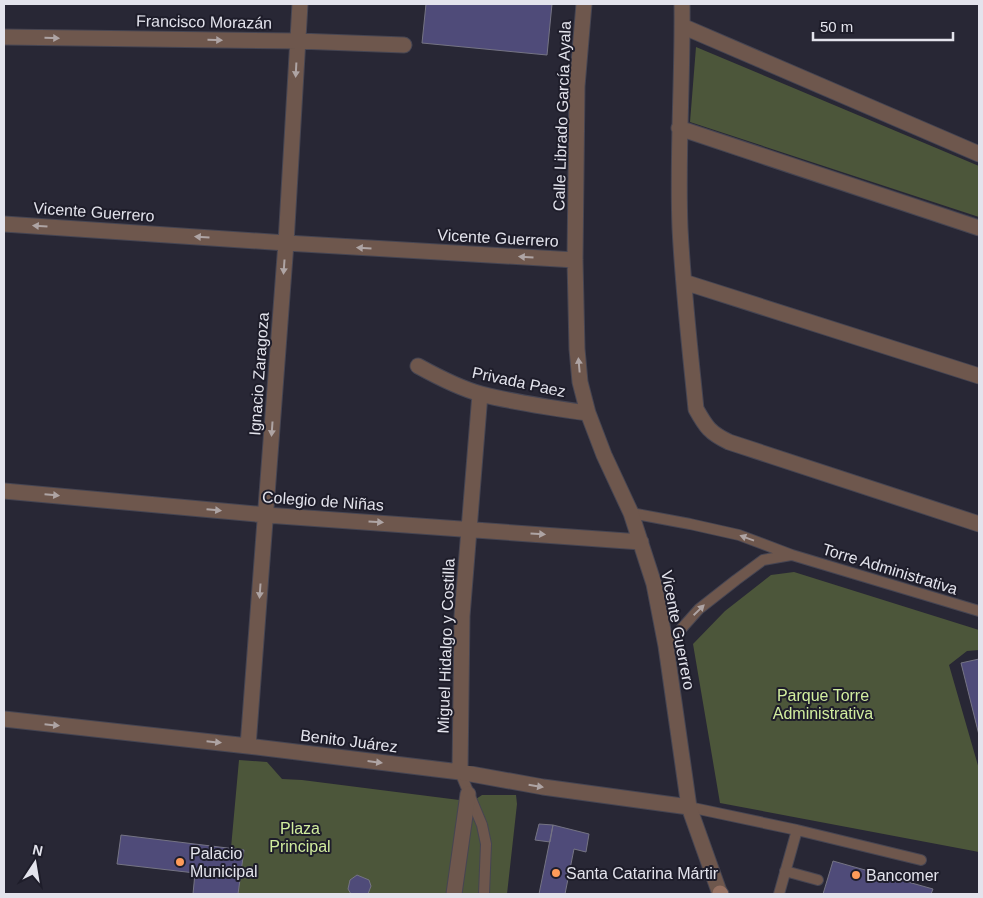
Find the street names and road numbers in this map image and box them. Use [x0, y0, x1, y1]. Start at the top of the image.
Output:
street label: Francisco Morazán [136, 12, 272, 32]
street label: Calle Librado García Ayala [550, 21, 574, 211]
street label: Vicente Guerrero [33, 199, 155, 225]
street label: Vicente Guerrero [437, 226, 559, 250]
street label: Ignacio Zaragoza [246, 312, 272, 436]
street label: Privada Paez [471, 364, 567, 400]
street label: Colegio de Niñas [262, 488, 384, 514]
street label: Torre Administrativa [820, 540, 960, 598]
street label: Miguel Hidalgo y Costilla [434, 558, 458, 734]
street label: Vicente Guerrero [658, 569, 698, 691]
street label: Benito Juárez [299, 727, 399, 755]

